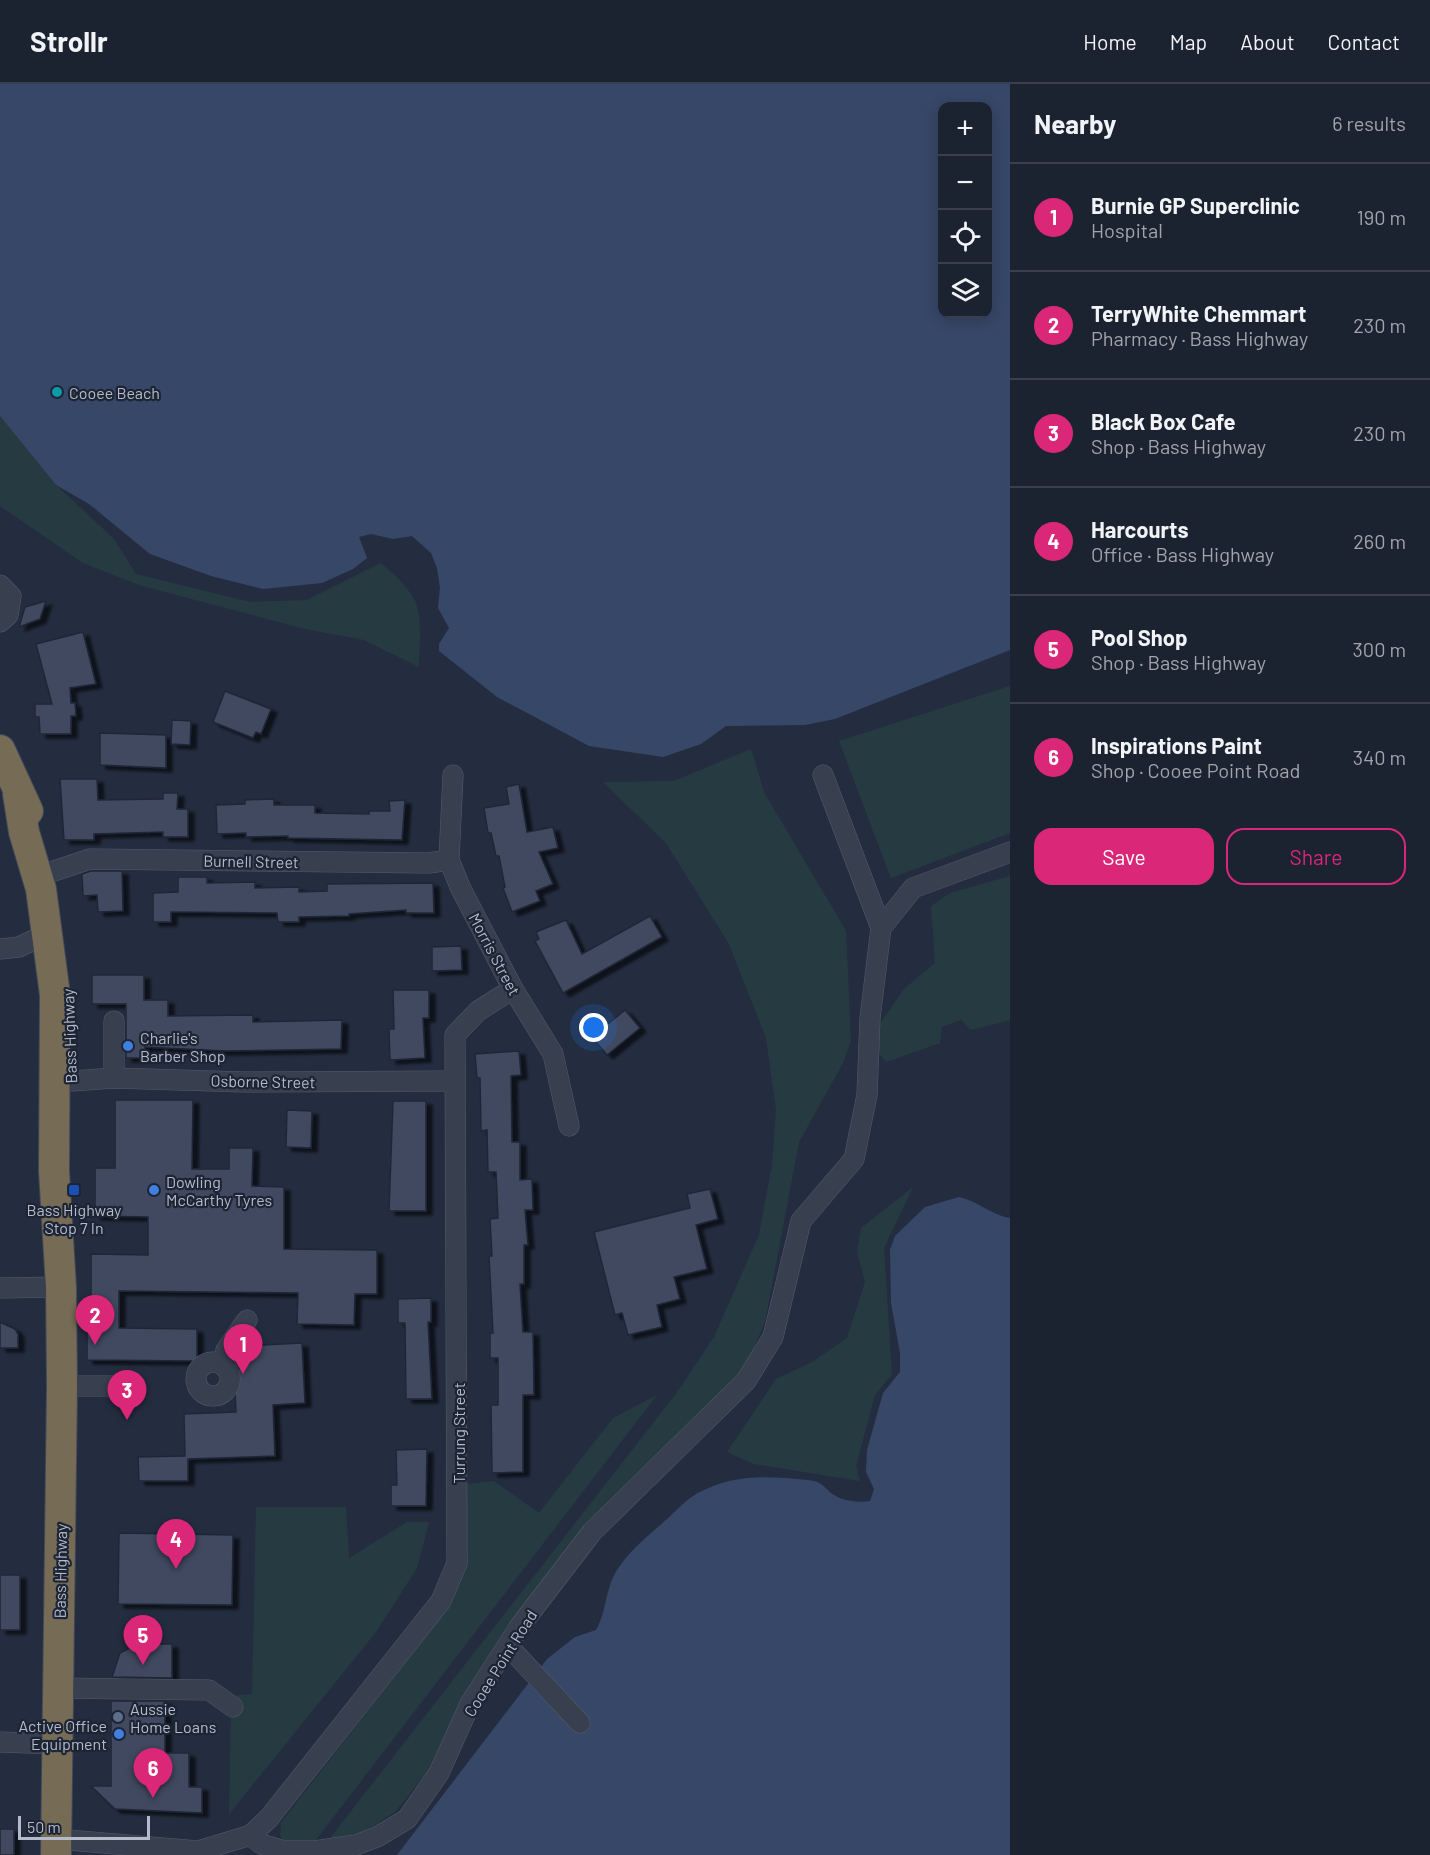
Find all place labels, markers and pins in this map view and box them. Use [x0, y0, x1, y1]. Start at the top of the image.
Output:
place label: Cooee Beach [69, 383, 160, 402]
marker: Cooee Beach [50, 385, 64, 399]
place label: Charlie's Barber Shop [140, 1028, 226, 1065]
marker: Charlie's Barber Shop [121, 1039, 135, 1053]
place label: Dowling McCarthy Tyres [166, 1172, 272, 1209]
marker: Bass Highway Stop 7 In [67, 1183, 81, 1197]
marker: Dowling McCarthy Tyres [147, 1183, 161, 1197]
place label: Bass Highway Stop 7 In [27, 1200, 122, 1237]
pin: 2 [76, 1296, 115, 1345]
pin: 1 [224, 1324, 262, 1374]
pin: 3 [108, 1370, 146, 1420]
pin: 4 [156, 1520, 195, 1569]
pin: 5 [124, 1616, 162, 1665]
place label: Aussie Home Loans [130, 1699, 216, 1736]
marker: Aussie Home Loans [111, 1710, 125, 1724]
place label: Active Office Equipment [18, 1716, 107, 1753]
marker: Active Office Equipment [112, 1727, 126, 1741]
pin: 6 [134, 1748, 172, 1798]

